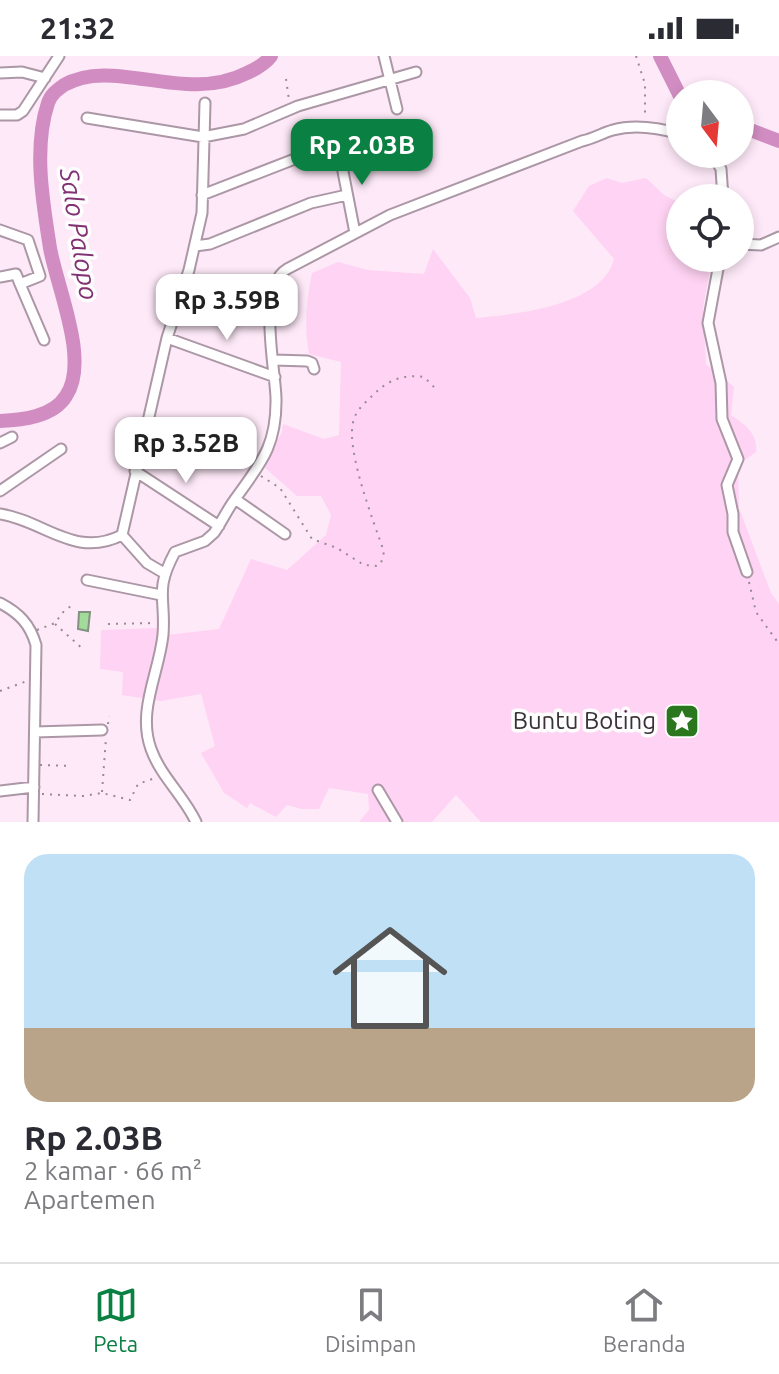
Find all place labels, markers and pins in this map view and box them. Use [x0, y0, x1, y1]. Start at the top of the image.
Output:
pin: Rp 2.03B [279, 119, 445, 187]
pin: Rp 3.59B [144, 274, 310, 342]
pin: Rp 3.52B [103, 417, 269, 485]
place icon: Buntu Boting [663, 702, 701, 740]
place label: Buntu Boting [513, 707, 656, 734]

